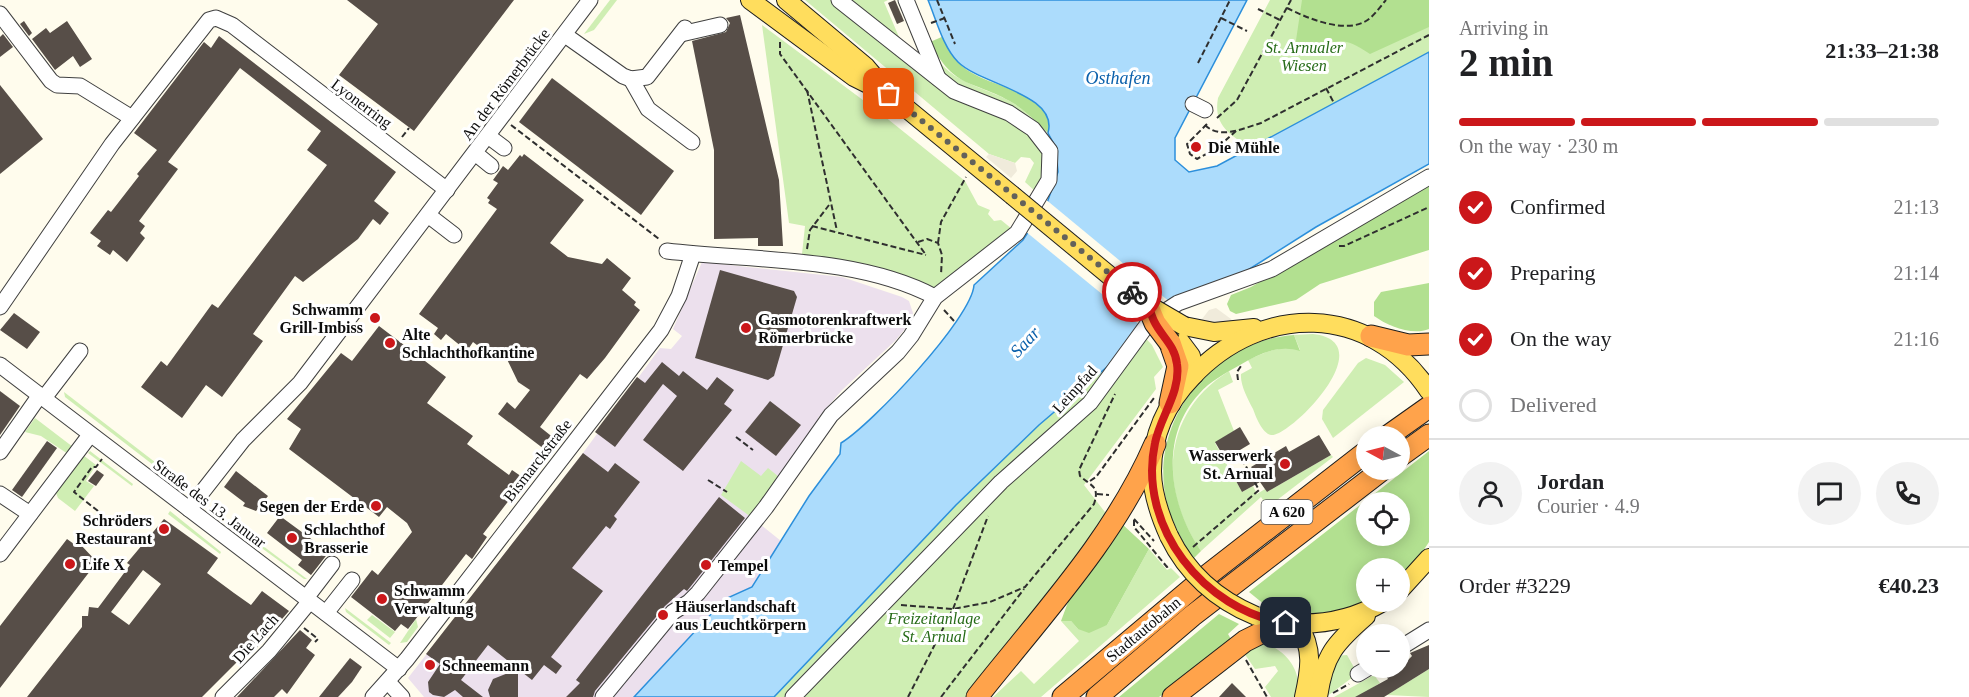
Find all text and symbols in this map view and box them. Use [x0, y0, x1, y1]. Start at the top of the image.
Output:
text: Arriving in [1459, 17, 1548, 39]
street label: An der Römerbrücke [458, 25, 553, 143]
text: 21:33–21:38 [1825, 38, 1939, 63]
park label: St. Arnualer Wiesen [1265, 39, 1344, 74]
text: 2 min [1459, 41, 1553, 84]
pin [863, 68, 914, 119]
water label: Osthafen [1086, 68, 1151, 88]
street label: Lyonerring [328, 75, 395, 132]
icon: bag [872, 77, 905, 110]
text: On the way · 230 m [1459, 135, 1618, 157]
place label: Die Mühle [1208, 139, 1280, 156]
marker: Die Mühle [1189, 140, 1203, 154]
icon: check [1459, 191, 1492, 224]
text: Confirmed [1510, 194, 1605, 219]
text: 21:13 [1893, 196, 1939, 218]
icon: check [1459, 257, 1492, 290]
text: Preparing [1510, 260, 1596, 285]
courier [1102, 262, 1162, 322]
text: 21:14 [1893, 262, 1939, 284]
icon: bike [1116, 276, 1149, 309]
place label: Schwamm Grill-Imbiss [279, 301, 364, 336]
marker: Schwamm Grill-Imbiss [368, 311, 382, 325]
place label: Gasmotorenkraftwerk Römerbrücke [758, 311, 912, 346]
marker: Gasmotorenkraftwerk Römerbrücke [739, 321, 753, 335]
water label: Saar [1006, 322, 1045, 361]
icon: check [1459, 323, 1492, 356]
place label: Alte Schlachthofkantine [402, 326, 534, 361]
text: On the way [1510, 326, 1611, 351]
text: 21:16 [1893, 328, 1939, 350]
marker: Alte Schlachthofkantine [383, 336, 397, 350]
street label: Leinpfad [1049, 362, 1101, 417]
text: Delivered [1510, 392, 1597, 417]
street label: Bismarckstraße [500, 416, 575, 505]
north arrow [1356, 426, 1410, 480]
map controls [1356, 426, 1410, 678]
place label: Wasserwerk St. Arnual [1189, 447, 1274, 482]
street label: Straße des 13. Januar [150, 456, 270, 552]
marker: Wasserwerk St. Arnual [1278, 457, 1292, 471]
button: person [1459, 462, 1522, 525]
button: chat [1798, 462, 1861, 525]
button: phone [1876, 462, 1939, 525]
text: Jordan [1537, 469, 1604, 494]
button: locate [1356, 492, 1410, 546]
text: Courier · 4.9 [1537, 495, 1640, 517]
place label: Segen der Erde [259, 498, 364, 516]
marker: Segen der Erde [369, 499, 383, 513]
road number: A 620 [1262, 500, 1312, 524]
place label: Schröders Restaurant [76, 512, 153, 547]
place label: Schlachthof Brasserie [304, 521, 386, 556]
marker: Schröders Restaurant [157, 522, 171, 536]
marker: Schlachthof Brasserie [285, 531, 299, 545]
place label: Life X [82, 556, 126, 573]
marker: Life X [63, 557, 77, 571]
place label: Tempel [718, 557, 769, 575]
marker: Tempel [699, 558, 713, 572]
button: + [1356, 558, 1410, 612]
text: Order #3229 [1459, 573, 1571, 598]
text: €40.23 [1879, 573, 1939, 598]
place label: Schwamm Verwaltung [394, 582, 473, 618]
marker: Schwamm Verwaltung [375, 592, 389, 606]
street label: Stadtautobahn [1103, 593, 1184, 665]
pin [1260, 597, 1311, 648]
place label: Häuserlandschaft aus Leuchtkörpern [675, 598, 806, 634]
icon: home [1269, 606, 1302, 639]
marker: Häuserlandschaft aus Leuchtkörpern [656, 608, 670, 622]
park label: Freizeitanlage St. Arnual [887, 610, 980, 645]
street label: Die Lach [229, 611, 281, 666]
button: − [1356, 624, 1410, 678]
place label: Schneemann [442, 657, 529, 674]
marker: Schneemann [423, 658, 437, 672]

